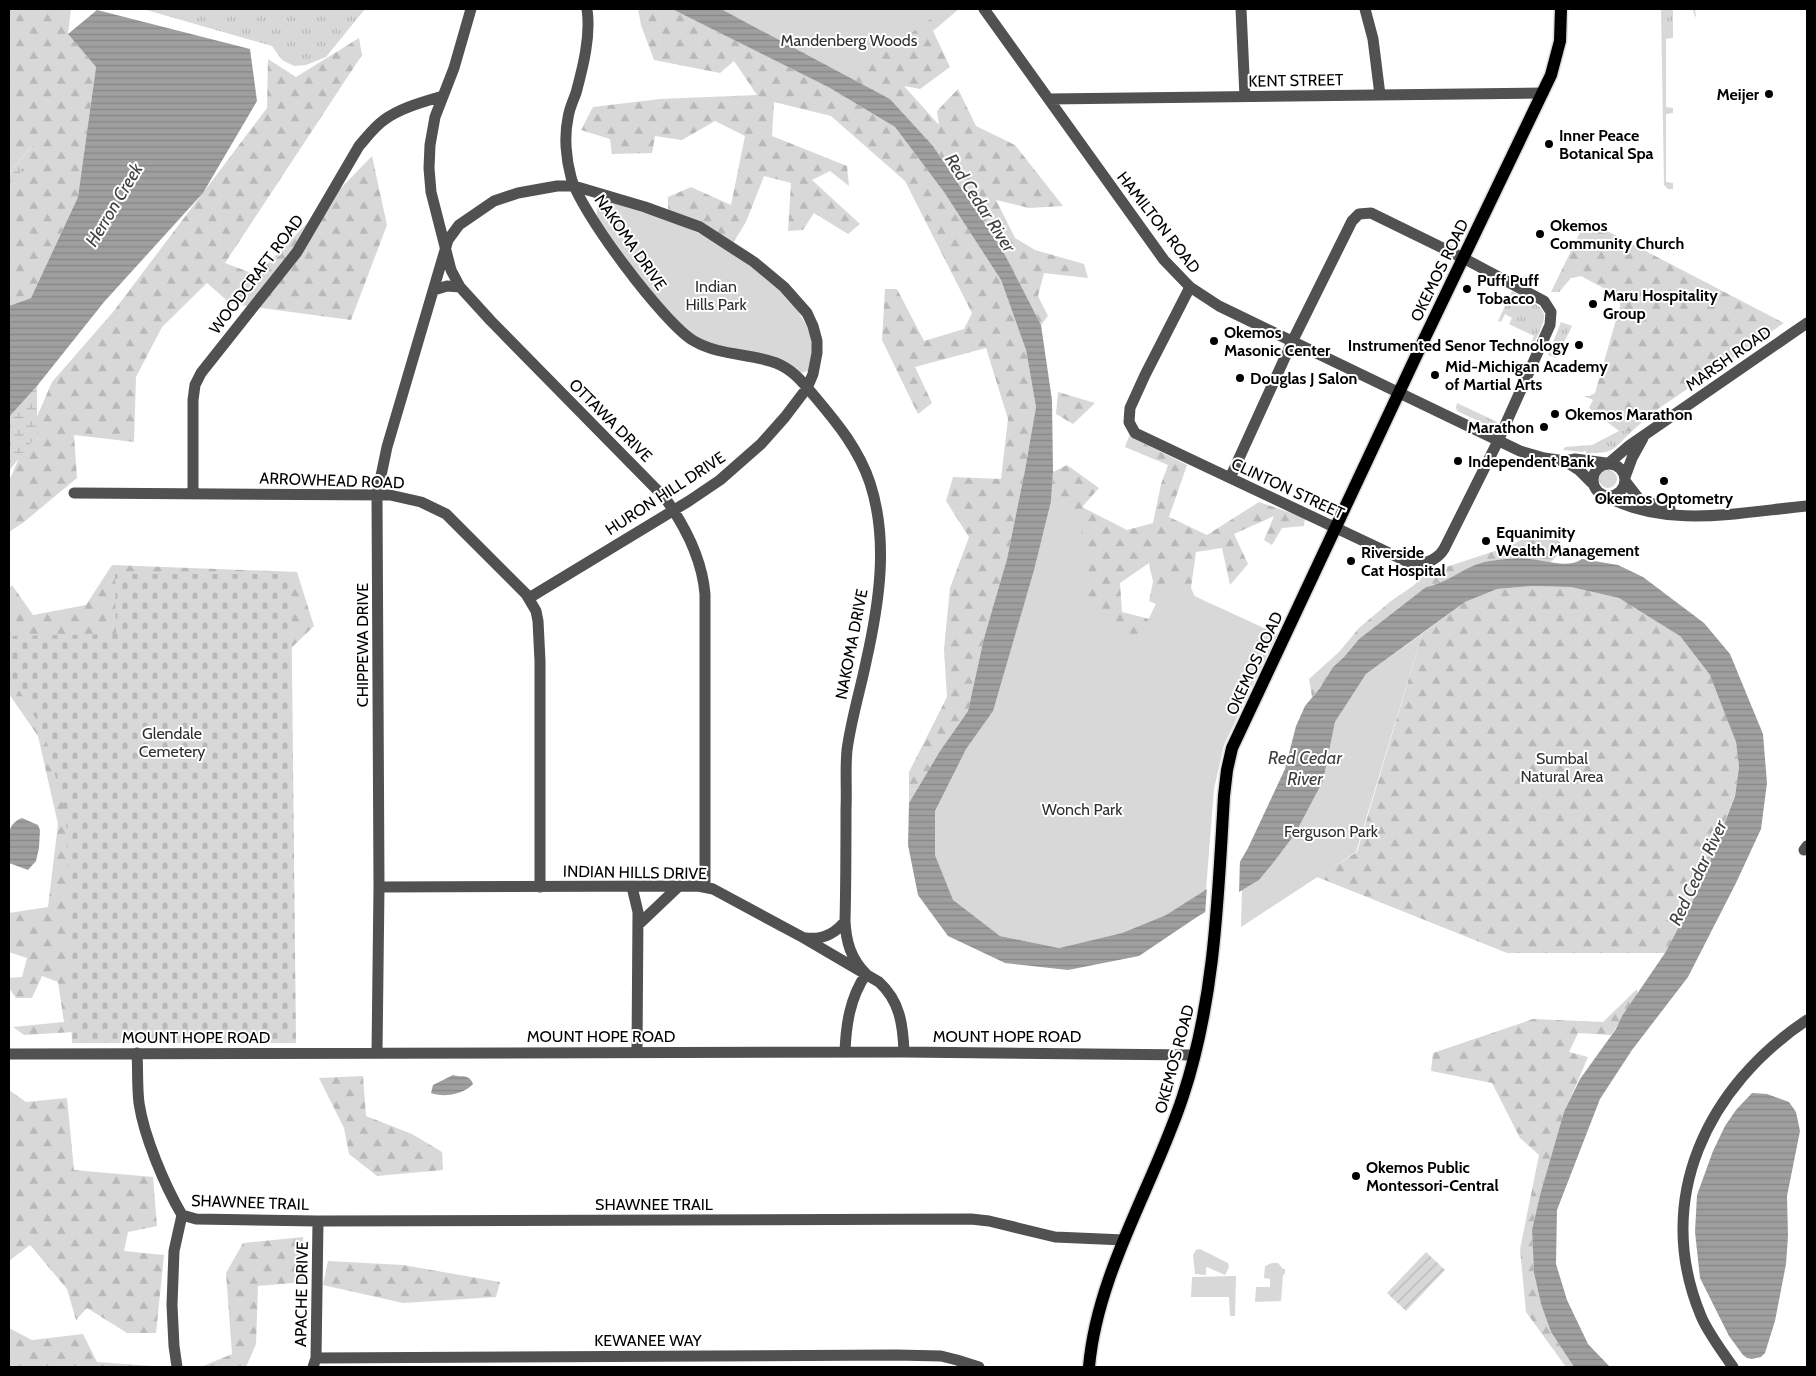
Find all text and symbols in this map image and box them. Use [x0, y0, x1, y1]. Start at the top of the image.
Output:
park label: Mandenberg Woods [781, 31, 918, 50]
street label: KENT STREET [1248, 70, 1344, 91]
place label: Meijer [1716, 85, 1760, 104]
marker: Meijer [1763, 88, 1775, 100]
place label: Inner Peace Botanical Spa [1559, 126, 1654, 163]
marker: Inner Peace Botanical Spa [1543, 138, 1555, 150]
water label: Red Cedar River [940, 150, 1021, 258]
water label: Herron Creek [81, 158, 148, 251]
street label: HAMILTON ROAD [1113, 168, 1204, 277]
street label: NAKOMA DRIVE [591, 191, 671, 294]
street label: WOODCRAFT ROAD [205, 211, 307, 338]
street label: OKEMOS ROAD [1406, 216, 1472, 325]
place label: Okemos Community Church [1550, 216, 1684, 253]
marker: Okemos Community Church [1534, 228, 1546, 240]
place label: Puff Puff Tobacco [1477, 271, 1539, 308]
park label: Indian Hills Park [685, 277, 747, 314]
marker: Puff Puff Tobacco [1461, 283, 1473, 295]
place label: Maru Hospitality Group [1603, 286, 1718, 323]
marker: Maru Hospitality Group [1587, 298, 1599, 310]
street label: MARSH ROAD [1682, 322, 1775, 395]
place label: Okemos Masonic Center [1224, 323, 1331, 360]
marker: Okemos Masonic Center [1208, 335, 1220, 347]
place label: Instrumented Senor Technology [1348, 336, 1569, 355]
marker: Instrumented Senor Technology [1573, 339, 1585, 351]
place label: Mid-Michigan Academy of Martial Arts [1445, 357, 1608, 394]
place label: Douglas J Salon [1250, 369, 1357, 388]
marker: Mid-Michigan Academy of Martial Arts [1429, 369, 1441, 381]
marker: Douglas J Salon [1234, 372, 1246, 384]
street label: OTTAWA DRIVE [565, 375, 656, 466]
place label: Okemos Marathon [1565, 405, 1693, 424]
marker: Okemos Marathon [1549, 408, 1561, 420]
place label: Marathon [1468, 418, 1534, 437]
marker: Marathon [1538, 421, 1550, 433]
street label: HURON HILL DRIVE [602, 448, 729, 539]
place label: Independent Bank [1468, 452, 1595, 471]
street label: CLINTON STREET [1228, 454, 1348, 523]
marker: Independent Bank [1452, 455, 1464, 467]
street label: ARROWHEAD ROAD [259, 468, 405, 493]
marker: Okemos Optometry [1658, 475, 1670, 487]
place label: Okemos Optometry [1595, 489, 1734, 508]
place label: Equanimity Wealth Management [1496, 523, 1640, 560]
marker: Equanimity Wealth Management [1480, 535, 1492, 547]
place label: Riverside Cat Hospital [1361, 543, 1446, 580]
marker: Riverside Cat Hospital [1345, 555, 1357, 567]
street label: CHIPPEWA DRIVE [353, 583, 372, 707]
street label: NAKOMA DRIVE [831, 587, 872, 701]
street label: OKEMOS ROAD [1222, 609, 1287, 718]
park label: Glendale Cemetery [139, 724, 205, 761]
water label: Red Cedar River [1268, 747, 1343, 790]
park label: Sumbal Natural Area [1521, 749, 1604, 786]
park label: Wonch Park [1042, 800, 1123, 819]
water label: Red Cedar River [1664, 816, 1732, 929]
park label: Ferguson Park [1284, 822, 1379, 841]
street label: INDIAN HILLS DRIVE [563, 862, 707, 883]
street label: OKEMOS ROAD [1151, 1003, 1198, 1116]
street label: MOUNT HOPE ROAD [527, 1027, 675, 1046]
street label: MOUNT HOPE ROAD [933, 1027, 1081, 1046]
street label: MOUNT HOPE ROAD [122, 1028, 270, 1047]
place label: Okemos Public Montessori-Central [1366, 1158, 1499, 1195]
marker: Okemos Public Montessori-Central [1350, 1170, 1362, 1182]
street label: SHAWNEE TRAIL [191, 1191, 309, 1214]
street label: SHAWNEE TRAIL [595, 1195, 713, 1214]
street label: APACHE DRIVE [291, 1241, 312, 1347]
street label: KEWANEE WAY [594, 1331, 703, 1350]

